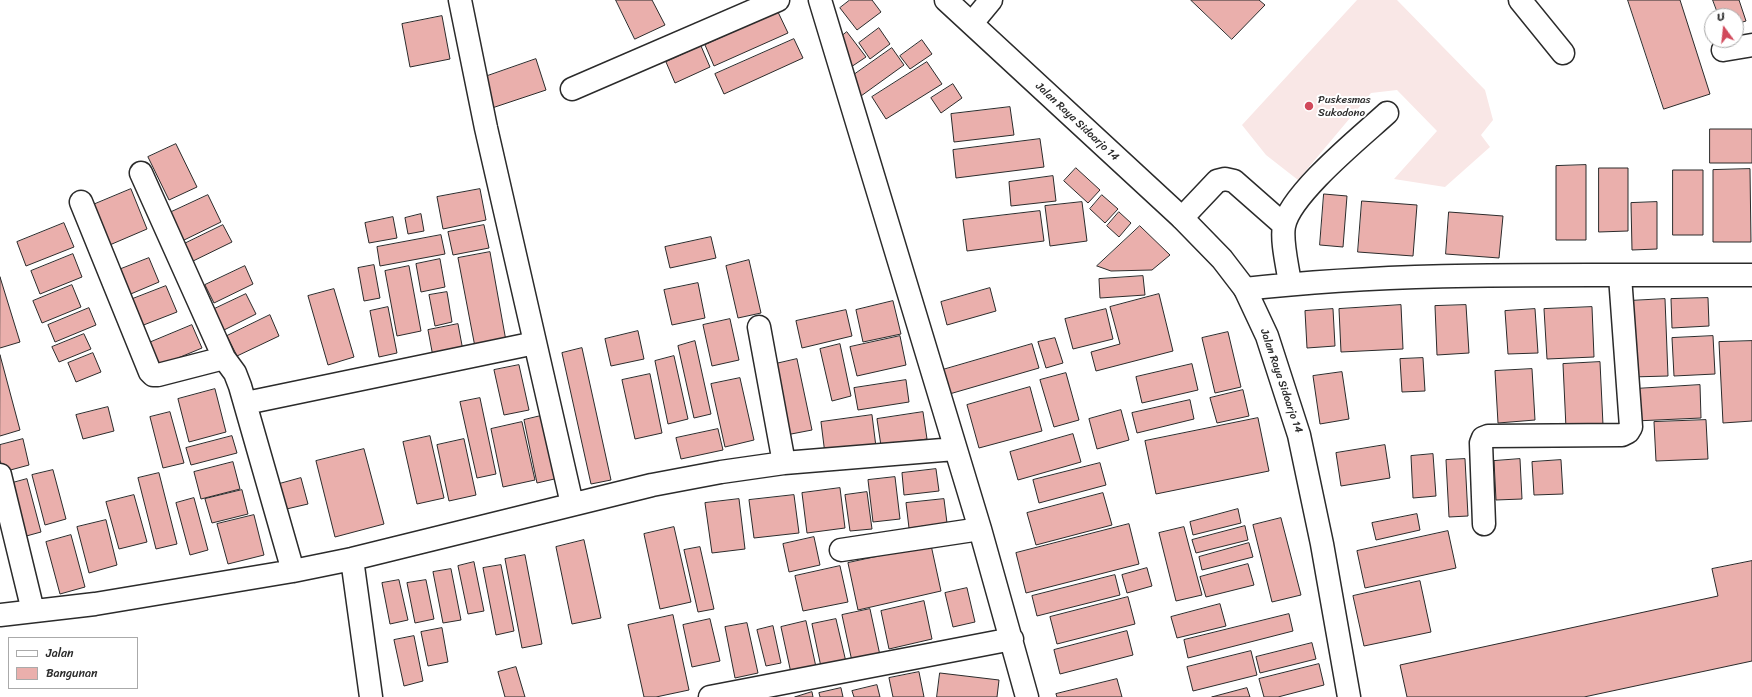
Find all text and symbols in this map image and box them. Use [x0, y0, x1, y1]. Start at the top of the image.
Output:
text: U [1715, 7, 1727, 27]
north arrow [1704, 8, 1744, 48]
street label: Jalan Raya Sidoarjo 14 [1033, 80, 1121, 164]
place label: Puskesmas Sukodono [1318, 93, 1371, 119]
marker: Puskesmas Sukodono [1303, 100, 1315, 112]
street label: Jalan Raya Sidoarjo 14 [1257, 327, 1305, 435]
legend [8, 637, 138, 689]
text: Jalan [46, 642, 74, 664]
text: Bangunan [46, 662, 98, 684]

